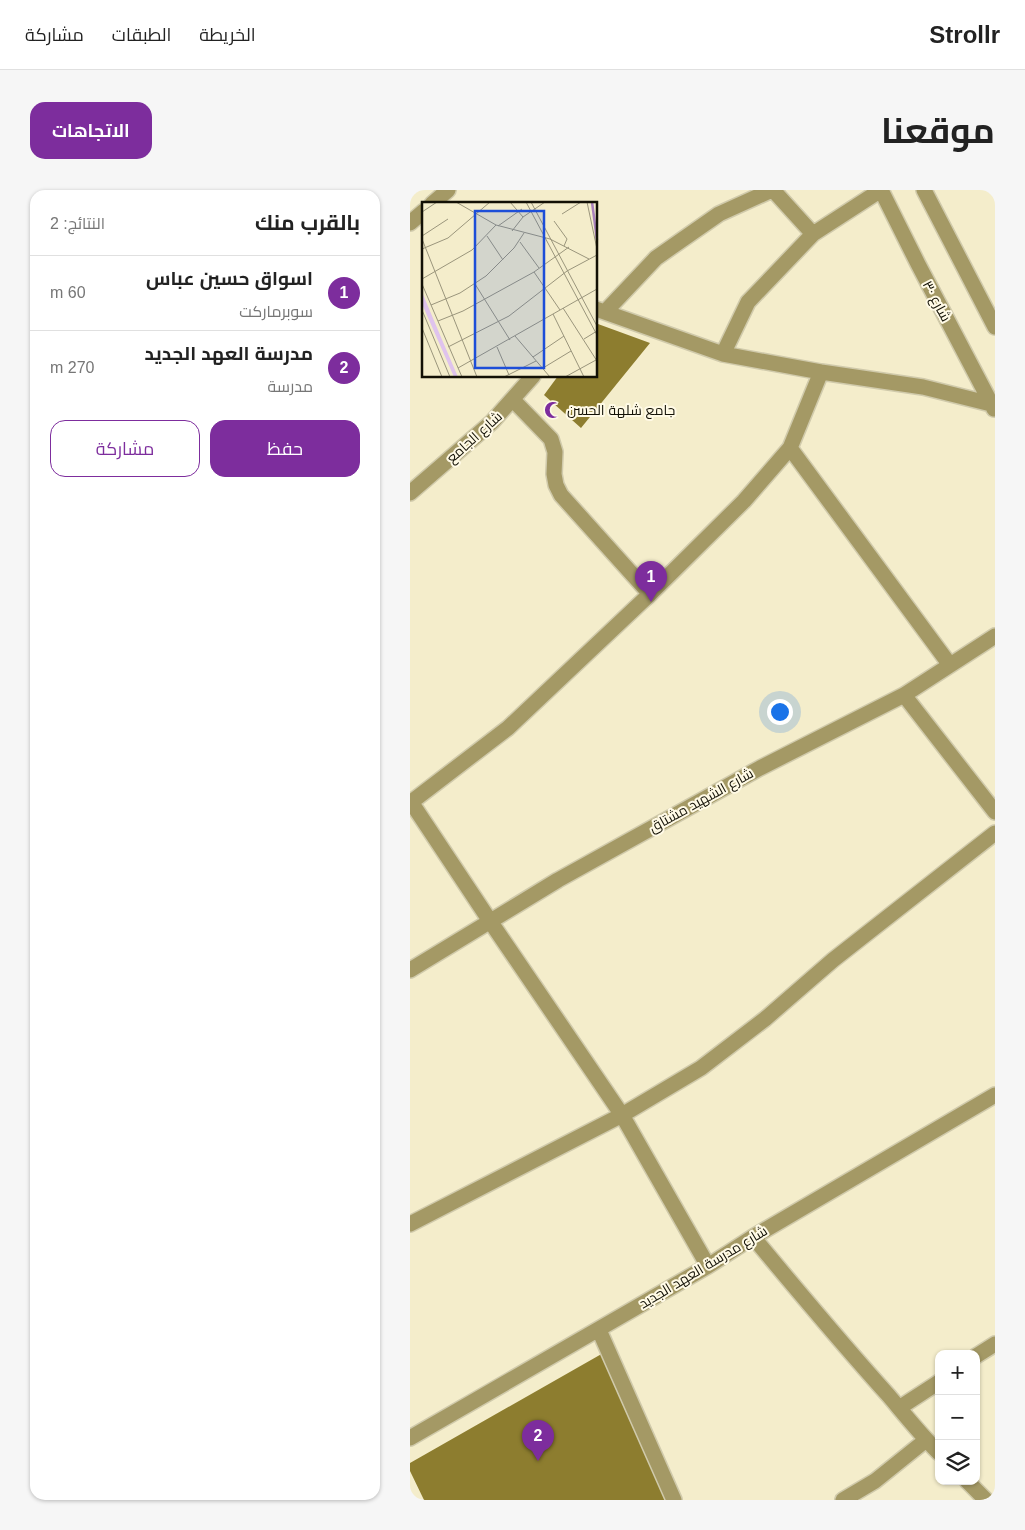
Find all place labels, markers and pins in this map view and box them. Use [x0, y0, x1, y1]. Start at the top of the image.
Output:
mosque icon: جامع شلهة الحسن [543, 400, 563, 420]
place label: جامع شلهة الحسن [567, 402, 675, 419]
pin: 1 [635, 561, 667, 602]
pin: 2 [522, 1420, 554, 1461]

